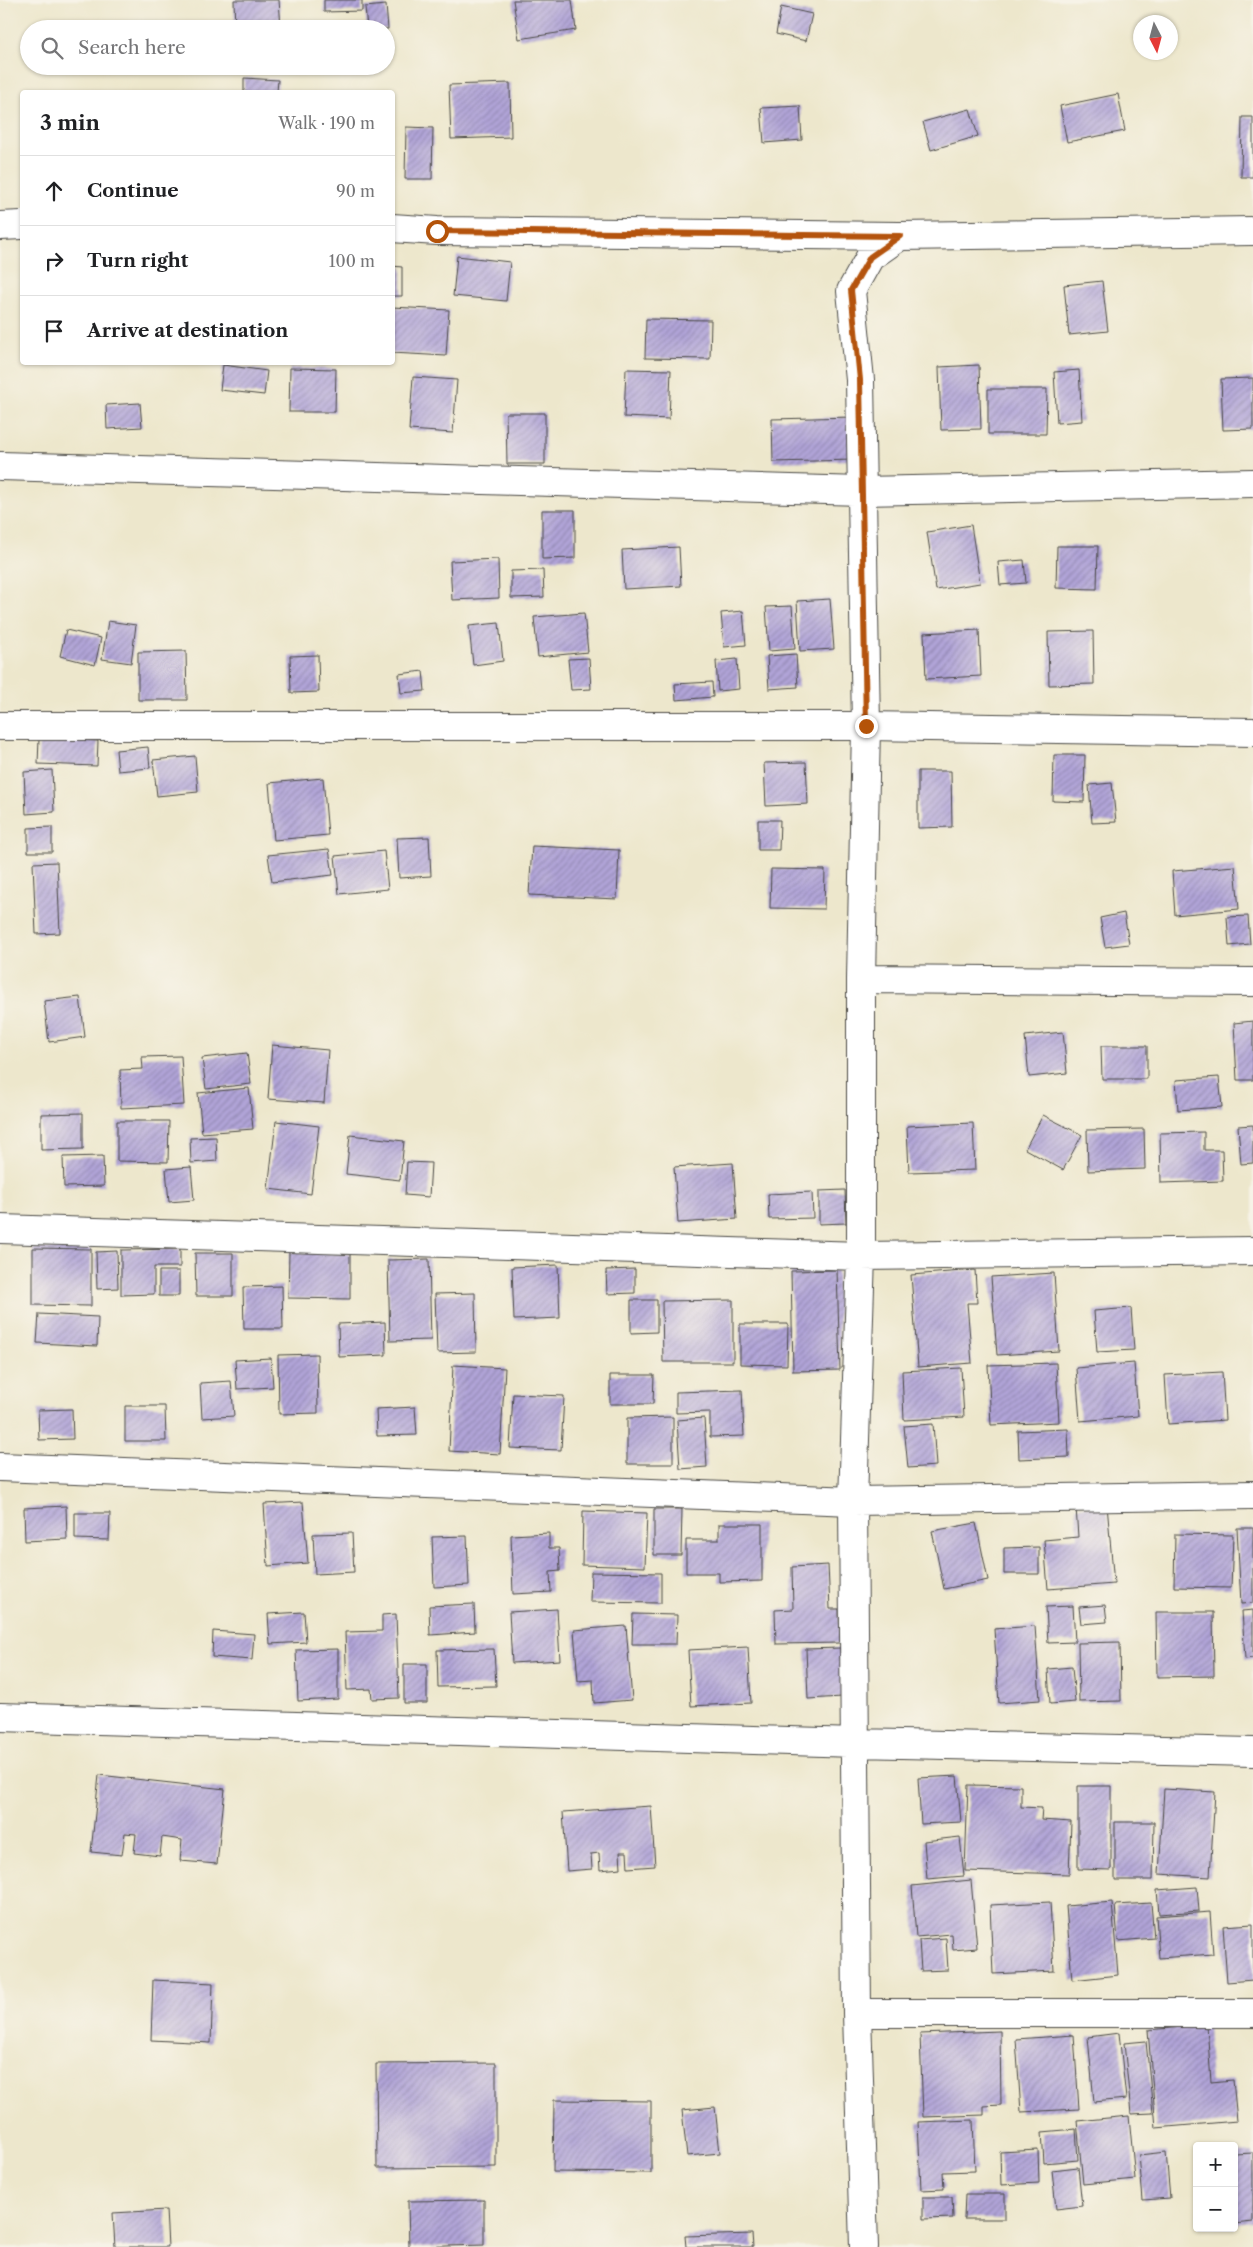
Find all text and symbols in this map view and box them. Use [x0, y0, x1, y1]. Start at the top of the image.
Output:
north arrow [1133, 15, 1178, 60]
search box [20, 20, 395, 75]
icon: search [38, 34, 66, 62]
text: Search here [78, 36, 186, 59]
text: 3 min [40, 110, 100, 135]
text: Walk · 190 m [278, 113, 375, 133]
icon: ahead [40, 177, 68, 205]
text: Continue [87, 179, 179, 202]
text: 90 m [336, 181, 375, 201]
route start [426, 220, 449, 243]
icon: right [40, 247, 68, 275]
text: Turn right [87, 249, 188, 272]
text: 100 m [329, 251, 375, 271]
icon: arrive [40, 317, 68, 345]
text: Arrive at destination [87, 319, 288, 342]
route end [855, 715, 878, 738]
map controls [1193, 2142, 1238, 2232]
button: + [1193, 2142, 1238, 2187]
button: − [1193, 2187, 1238, 2232]

